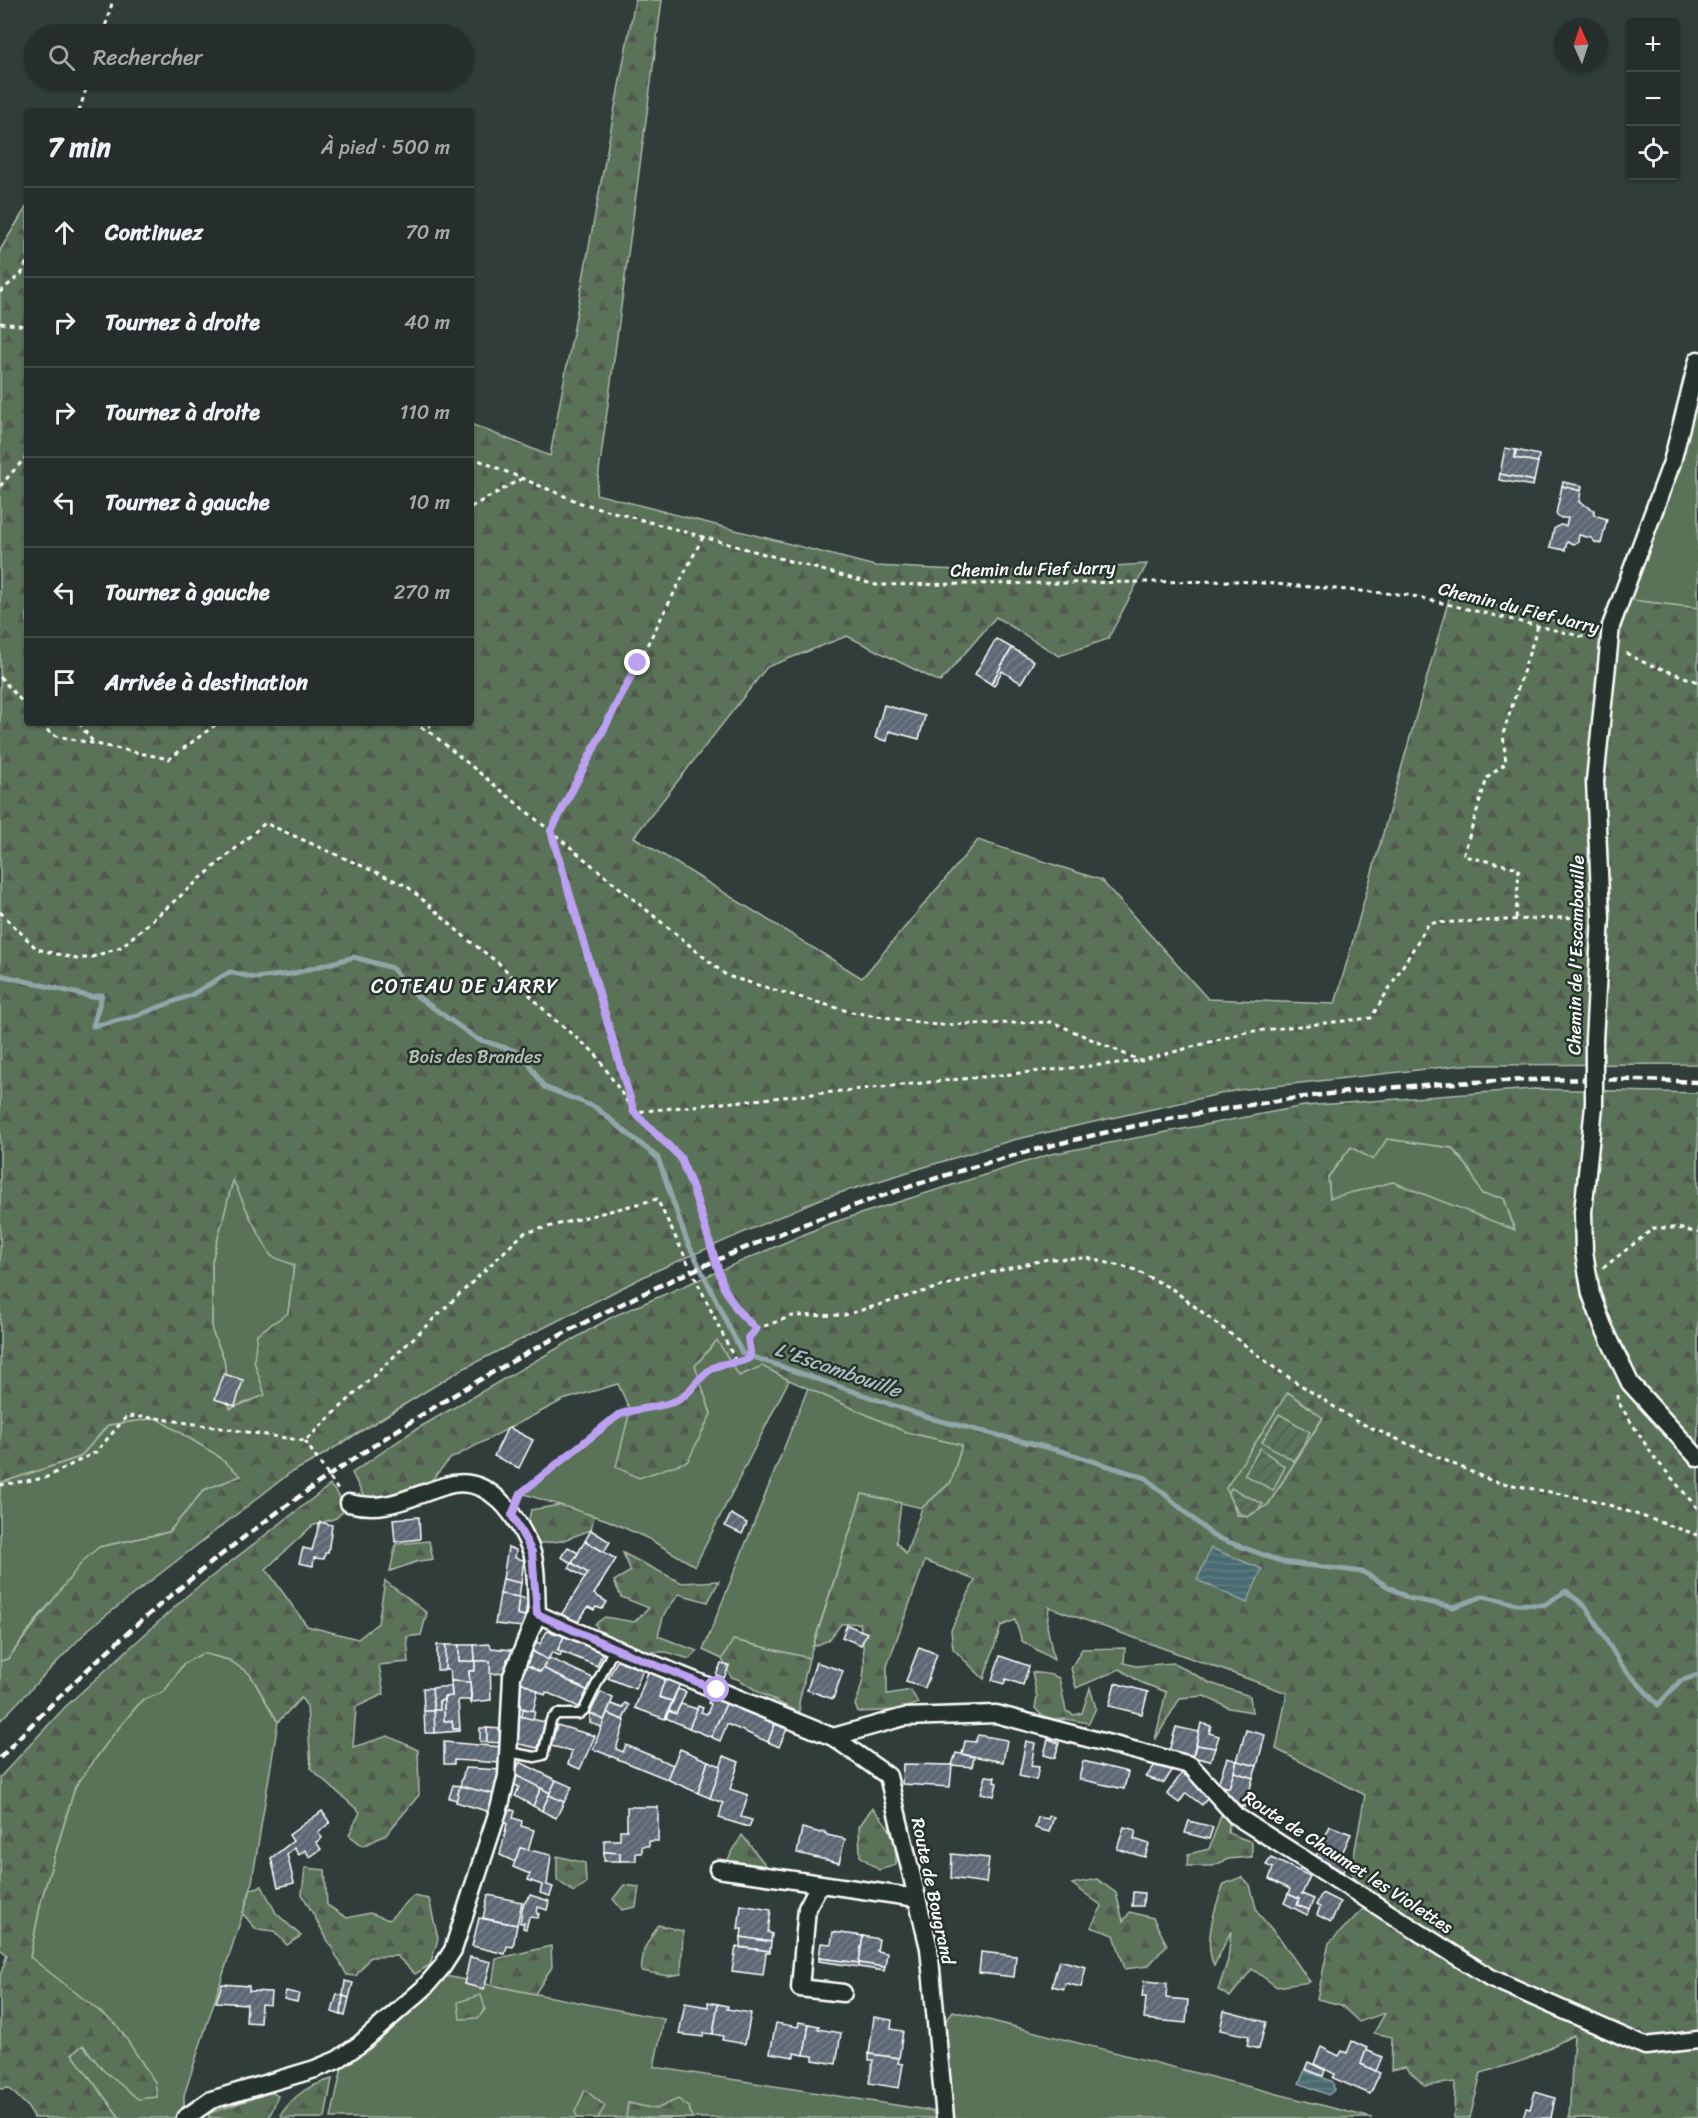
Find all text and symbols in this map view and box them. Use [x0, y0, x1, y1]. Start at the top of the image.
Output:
north arrow [1554, 18, 1608, 72]
map controls [1626, 18, 1680, 180]
button: + [1626, 18, 1680, 72]
search box [24, 24, 474, 90]
text: Rechercher [93, 38, 203, 77]
icon: search [45, 41, 78, 74]
button: − [1626, 72, 1680, 126]
text: 7 min [48, 124, 111, 170]
button: locate [1626, 126, 1680, 180]
text: À pied · 500 m [321, 130, 450, 165]
text: Continuez [105, 213, 203, 252]
text: 70 m [405, 215, 450, 250]
icon: ahead [48, 216, 81, 249]
text: Tournez à droite [105, 303, 260, 342]
text: 40 m [404, 305, 450, 340]
icon: right [48, 306, 81, 339]
text: Tournez à droite [105, 393, 260, 432]
text: 110 m [400, 395, 450, 430]
icon: right [48, 396, 81, 429]
text: Tournez à gauche [105, 483, 270, 522]
text: 10 m [408, 485, 450, 520]
icon: left [48, 486, 81, 519]
street label: Chemin du Fief Jarry [950, 552, 1116, 586]
text: Tournez à gauche [105, 573, 270, 612]
street label: Chemin du Fief Jarry [1435, 573, 1604, 644]
text: 270 m [394, 575, 450, 610]
icon: left [48, 576, 81, 609]
route end [624, 649, 650, 675]
text: Arrivée à destination [105, 663, 308, 702]
icon: arrive [48, 666, 81, 699]
street label: Chemin de l'Escambouille [1558, 855, 1594, 1055]
district label: COTEAU DE JARRY [371, 969, 559, 1004]
park label: Bois des Brandes [408, 1041, 542, 1073]
water label: L'Escambouille [770, 1332, 907, 1409]
route start [703, 1676, 729, 1702]
street label: Route de Chaumet les Violettes [1236, 1782, 1460, 1943]
street label: Route de Bougrand [902, 1815, 964, 1969]

